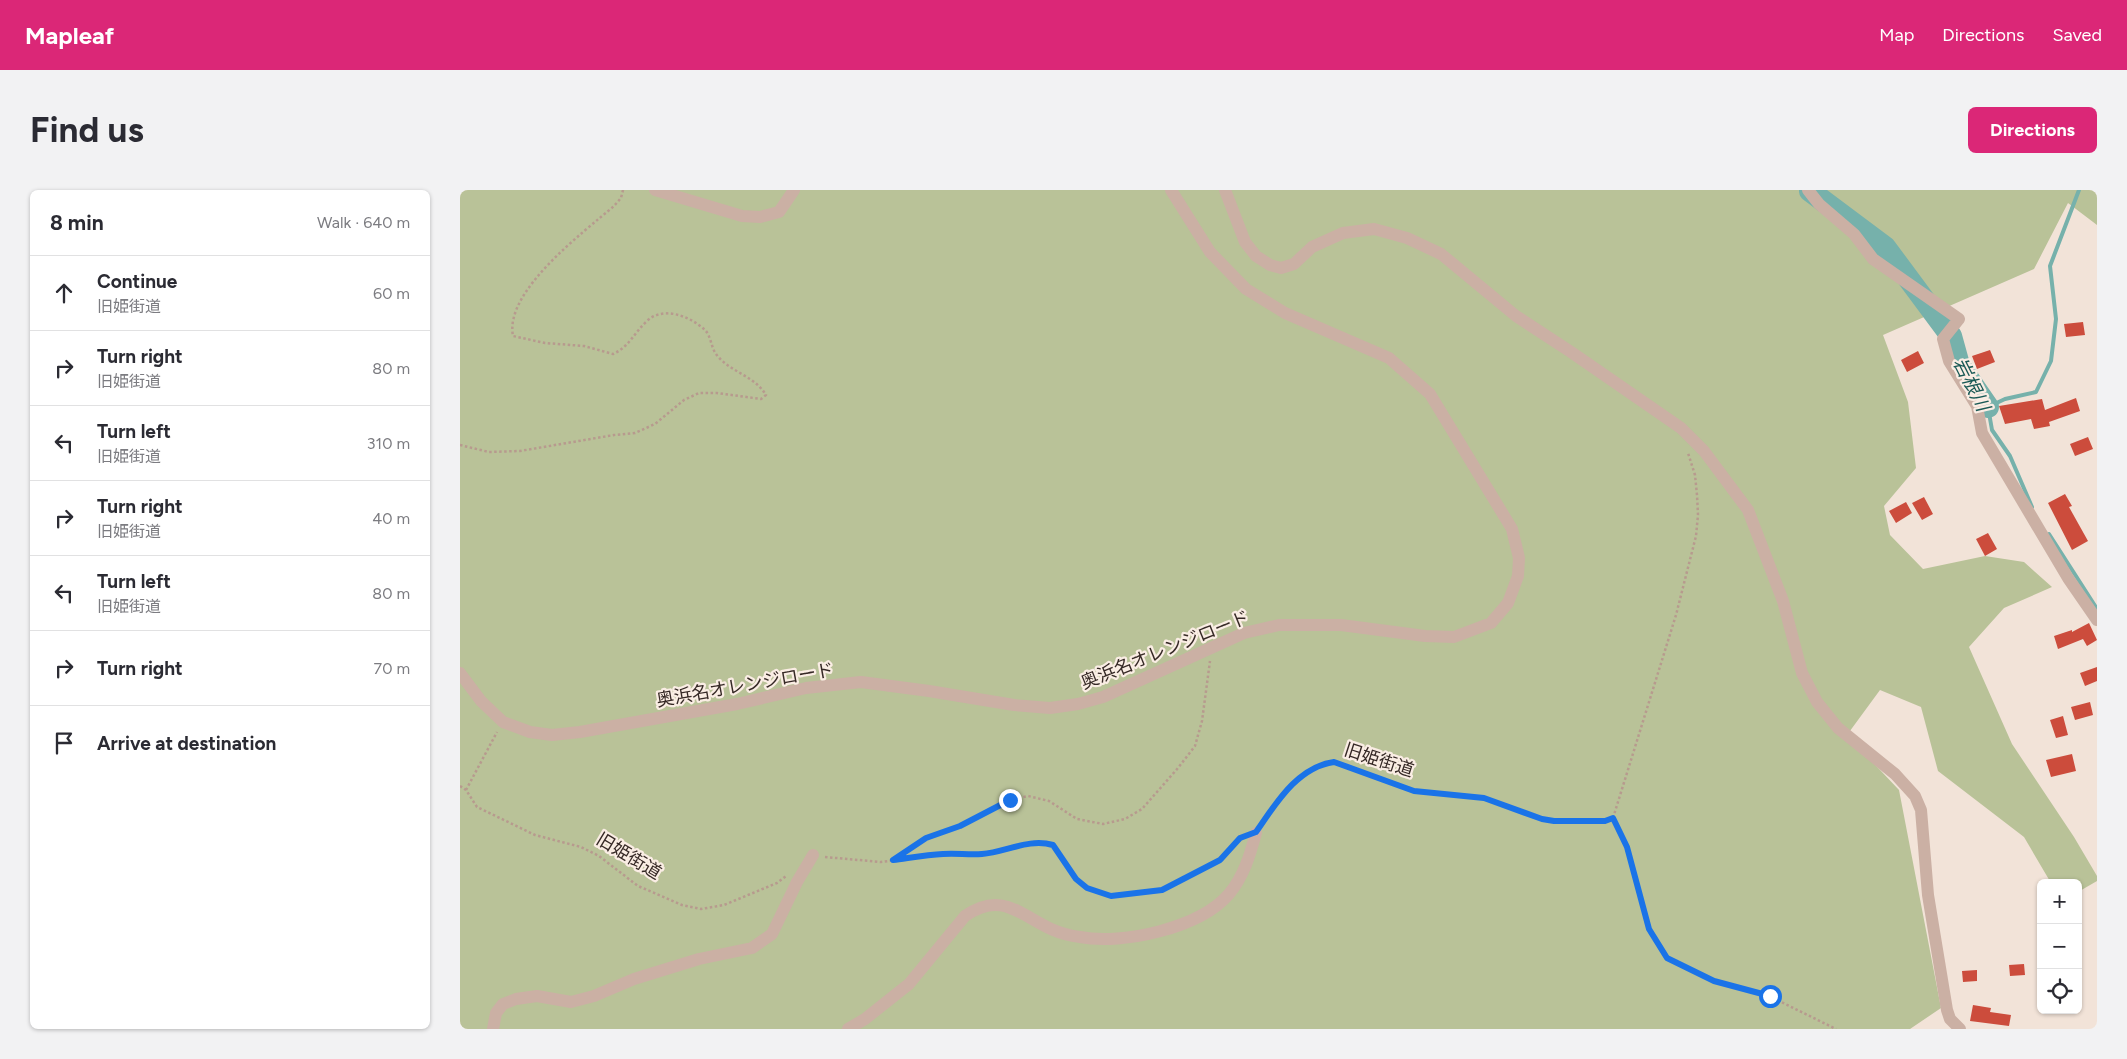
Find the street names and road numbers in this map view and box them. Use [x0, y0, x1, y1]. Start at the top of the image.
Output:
street label: 奥浜名オレンジロード [1077, 606, 1253, 694]
street label: 奥浜名オレンジロード [654, 659, 836, 711]
street label: 旧姫街道 [1341, 738, 1417, 782]
street label: 旧姫街道 [592, 828, 666, 884]

